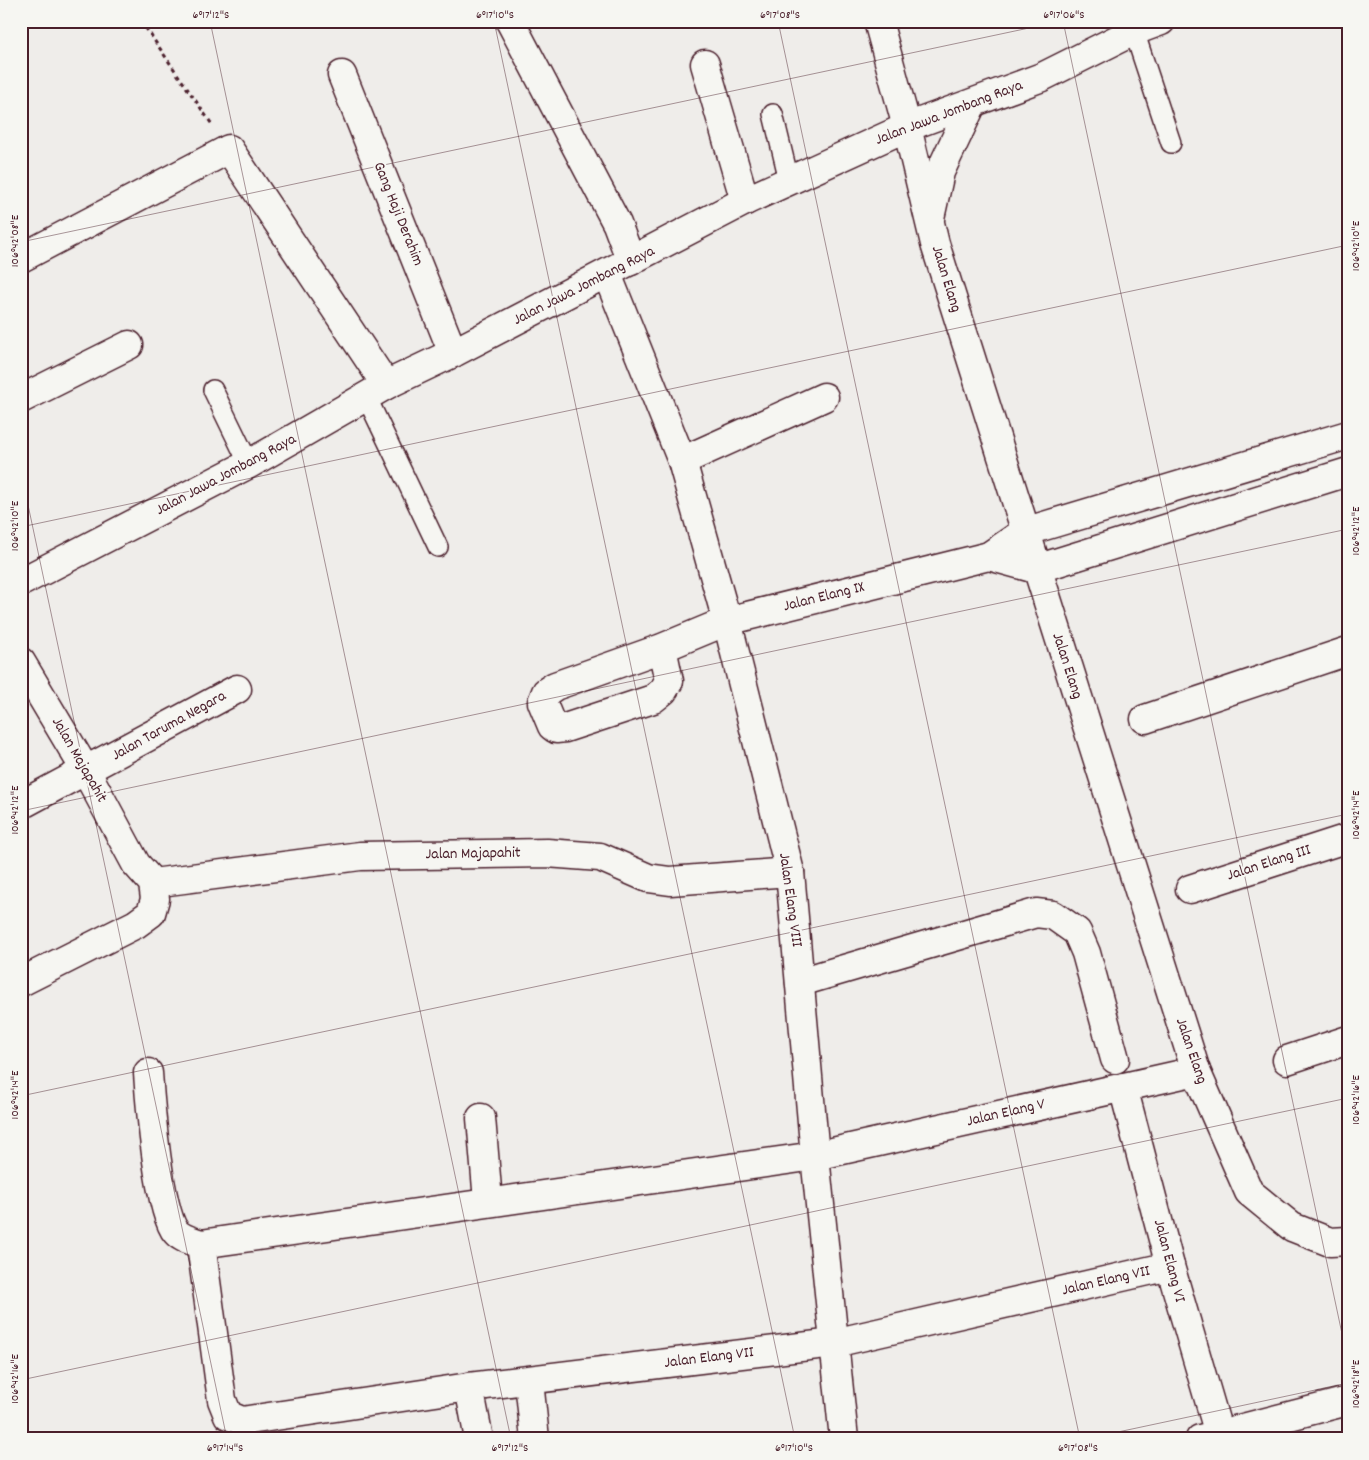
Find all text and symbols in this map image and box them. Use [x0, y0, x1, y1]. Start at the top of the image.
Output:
text: 6°17'12"S [193, 7, 229, 24]
text: 6°17'10"S [476, 7, 514, 24]
text: 6°17'08"S [760, 7, 800, 24]
text: 6°17'06"S [1043, 7, 1085, 24]
street label: Jalan Jawa Jombang Raya [872, 74, 1026, 152]
street label: Gang Haji Derahim [367, 159, 429, 269]
text: 106°42'08"E [7, 214, 24, 267]
text: 106°42'10"E [1348, 220, 1365, 271]
street label: Jalan Jawa Jombang Raya [509, 240, 659, 332]
street label: Jalan Elang [925, 243, 967, 315]
street label: Jalan Jawa Jombang Raya [152, 428, 301, 522]
text: 106°42'10"E [7, 500, 24, 551]
text: 106°42'12"E [1348, 506, 1365, 556]
street label: Jalan Elang IX [781, 576, 867, 618]
street label: Jalan Elang [1045, 630, 1089, 702]
street label: Jalan Taruma Negara [108, 685, 231, 767]
street label: Jalan Majapahit [45, 713, 113, 807]
text: 106°42'12"E [7, 785, 24, 835]
text: 106°42'14"E [1348, 790, 1365, 839]
street label: Jalan Elang III [1224, 839, 1314, 887]
street label: Jalan Majapahit [425, 842, 521, 866]
street label: Jalan Elang VIII [772, 851, 808, 949]
street label: Jalan Elang [1169, 1015, 1213, 1087]
text: 106°42'14"E [7, 1070, 24, 1119]
text: 106°42'16"E [1348, 1075, 1365, 1125]
street label: Jalan Elang V [964, 1093, 1048, 1133]
street label: Jalan Elang VI [1147, 1217, 1191, 1305]
street label: Jalan Elang VII [1060, 1260, 1152, 1302]
street label: Jalan Elang VII [663, 1341, 755, 1375]
text: 106°42'16"E [7, 1354, 24, 1404]
text: 106°42'18"E [1348, 1359, 1365, 1408]
text: 6°17'14"S [207, 1440, 243, 1457]
text: 6°17'12"S [492, 1440, 528, 1457]
text: 6°17'10"S [775, 1440, 813, 1457]
text: 6°17'08"S [1058, 1440, 1098, 1457]

